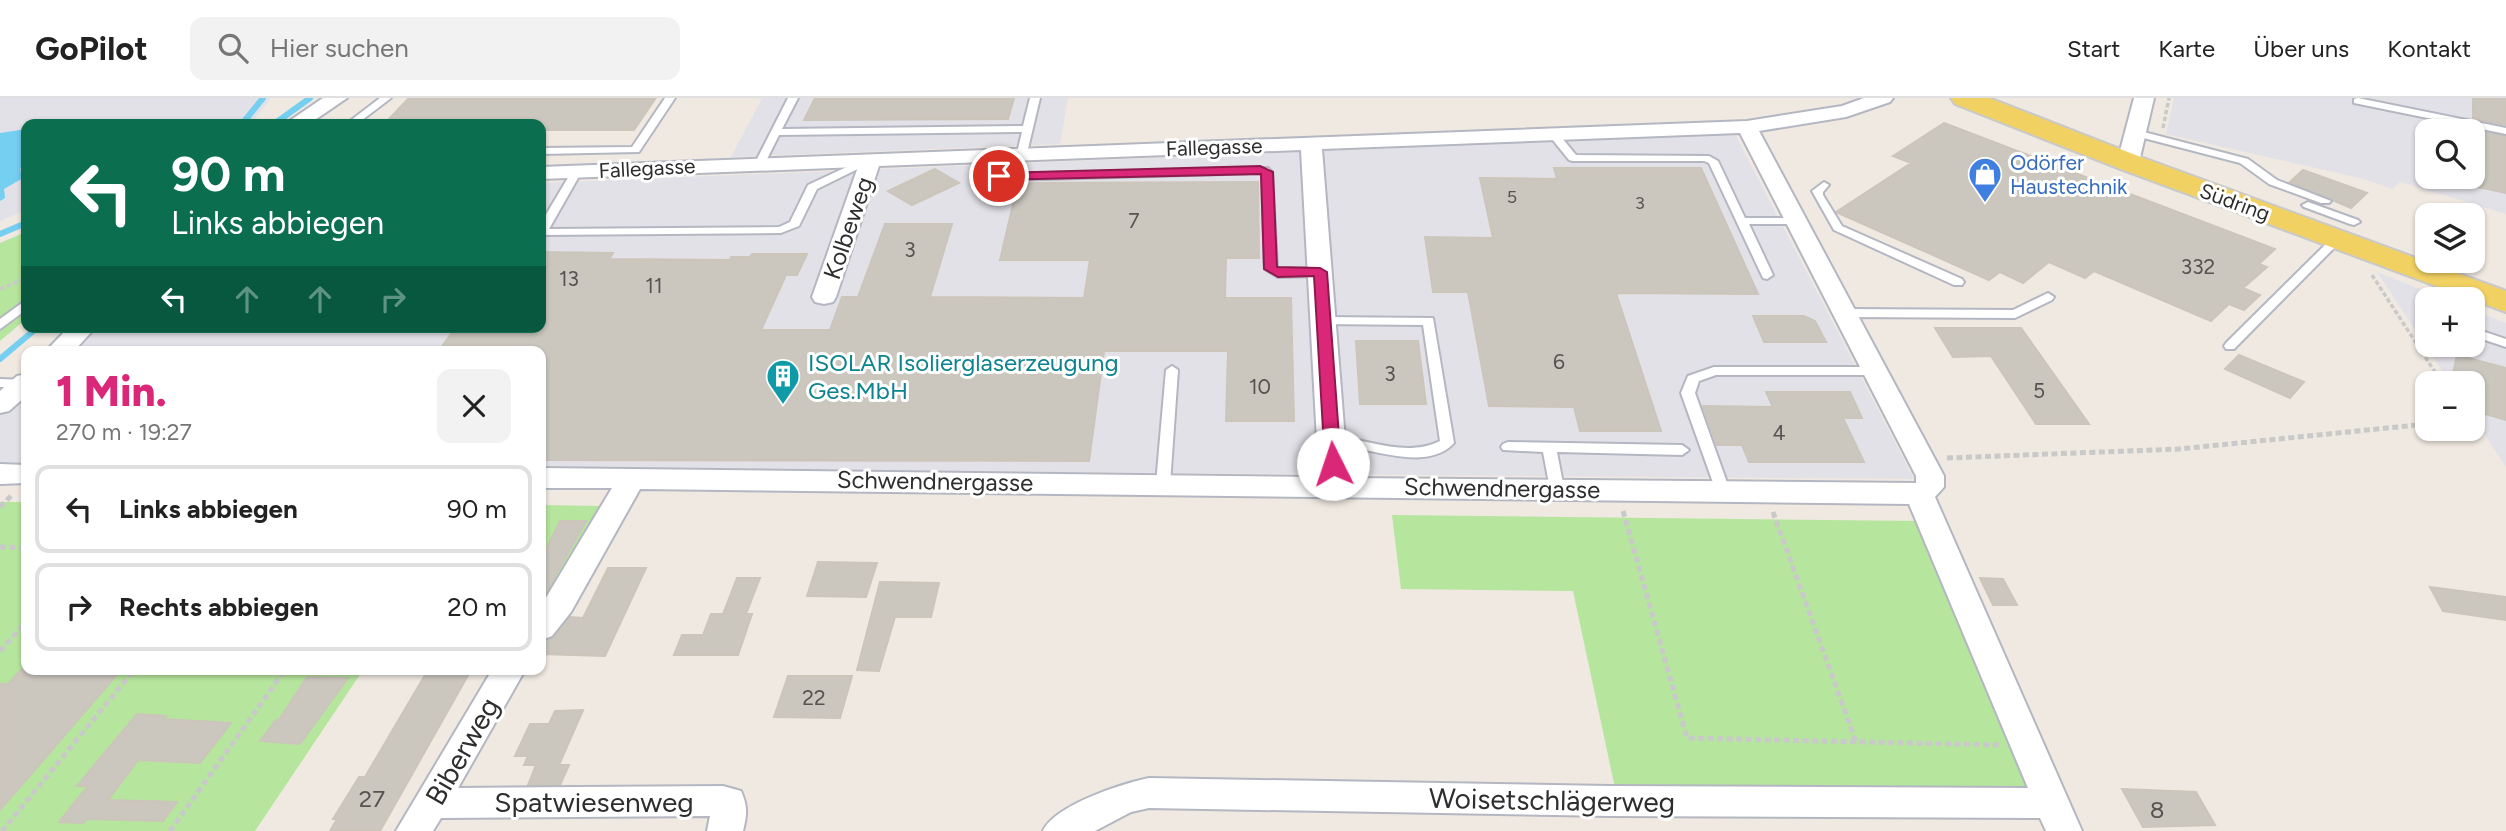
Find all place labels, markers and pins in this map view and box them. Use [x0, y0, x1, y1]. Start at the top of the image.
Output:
pin [969, 146, 1029, 206]
place label: Odörfer Haustechnik [2010, 150, 2128, 199]
shop icon: Odörfer Haustechnik [1966, 155, 2004, 204]
place label: ISOLAR Isolierglaserzeugung Ges.MbH [808, 348, 1118, 405]
building icon: ISOLAR Isolierglaserzeugung Ges.MbH [764, 357, 802, 406]

